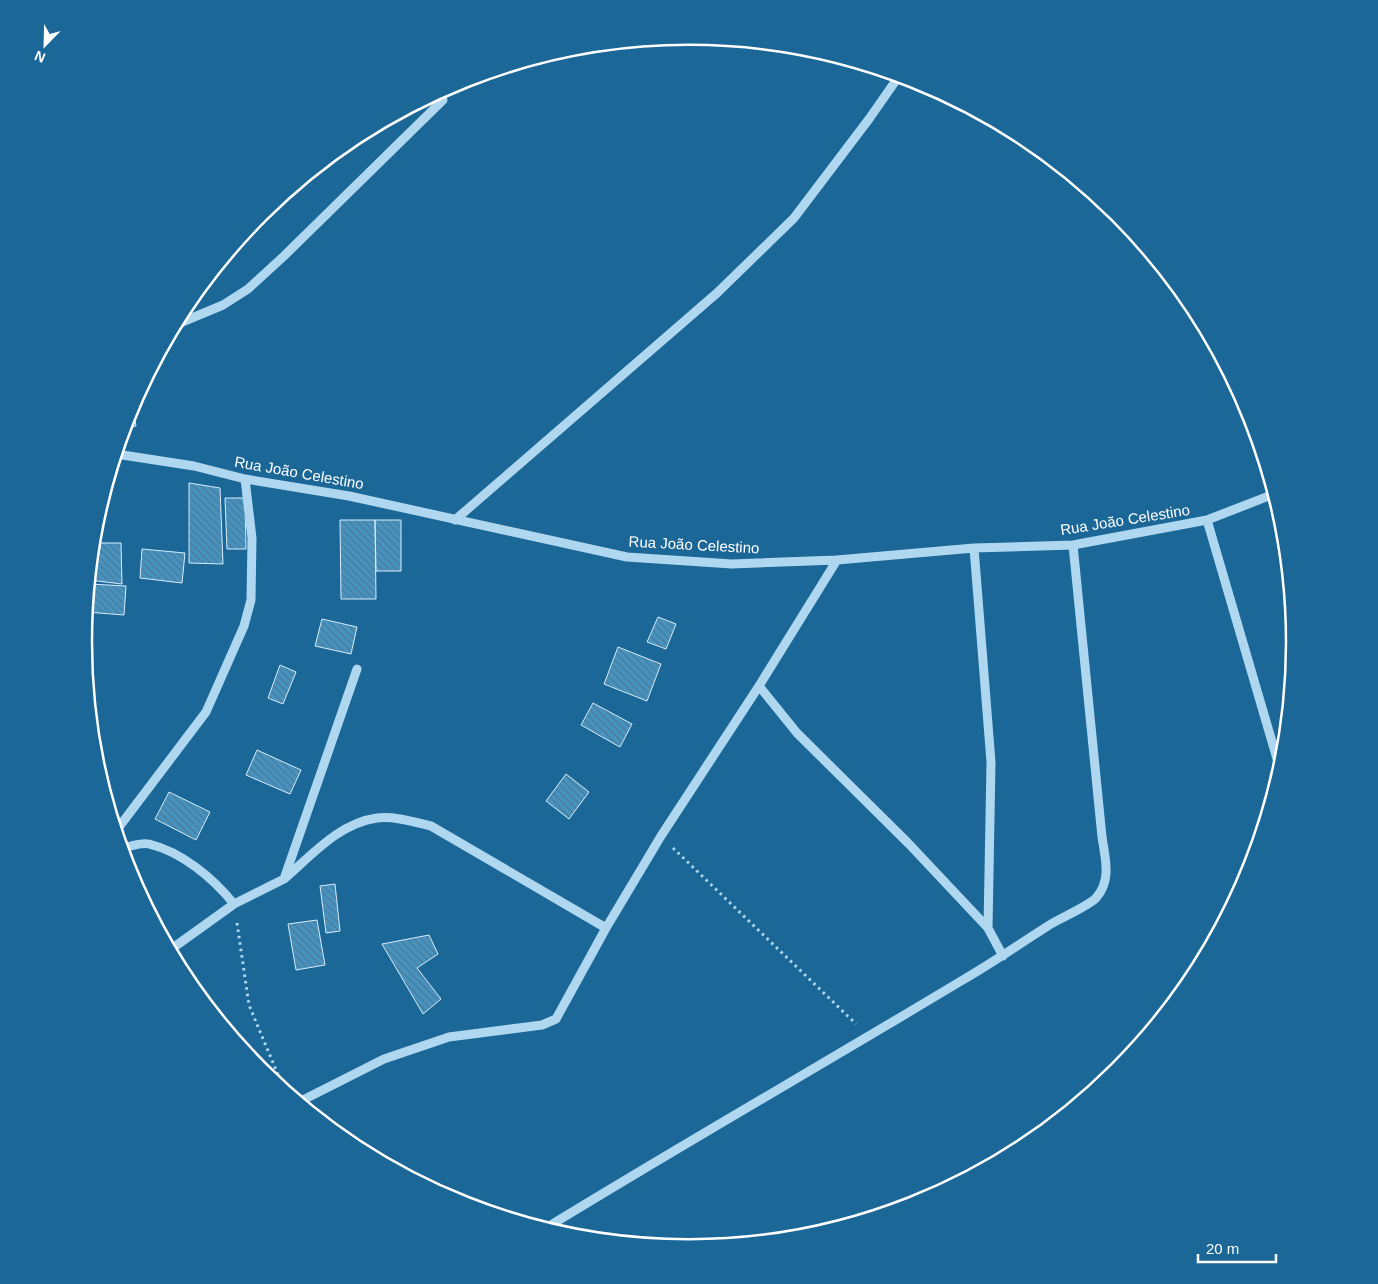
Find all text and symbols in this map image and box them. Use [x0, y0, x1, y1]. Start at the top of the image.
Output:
north arrow [20, 20, 70, 70]
text: N [32, 48, 48, 66]
street label: Rua João Celestino [233, 453, 365, 492]
street label: Rua João Celestino [1059, 501, 1191, 538]
street label: Rua João Celestino [628, 533, 760, 556]
scale bar [1198, 1232, 1276, 1264]
text: 20 m [1206, 1240, 1239, 1257]

